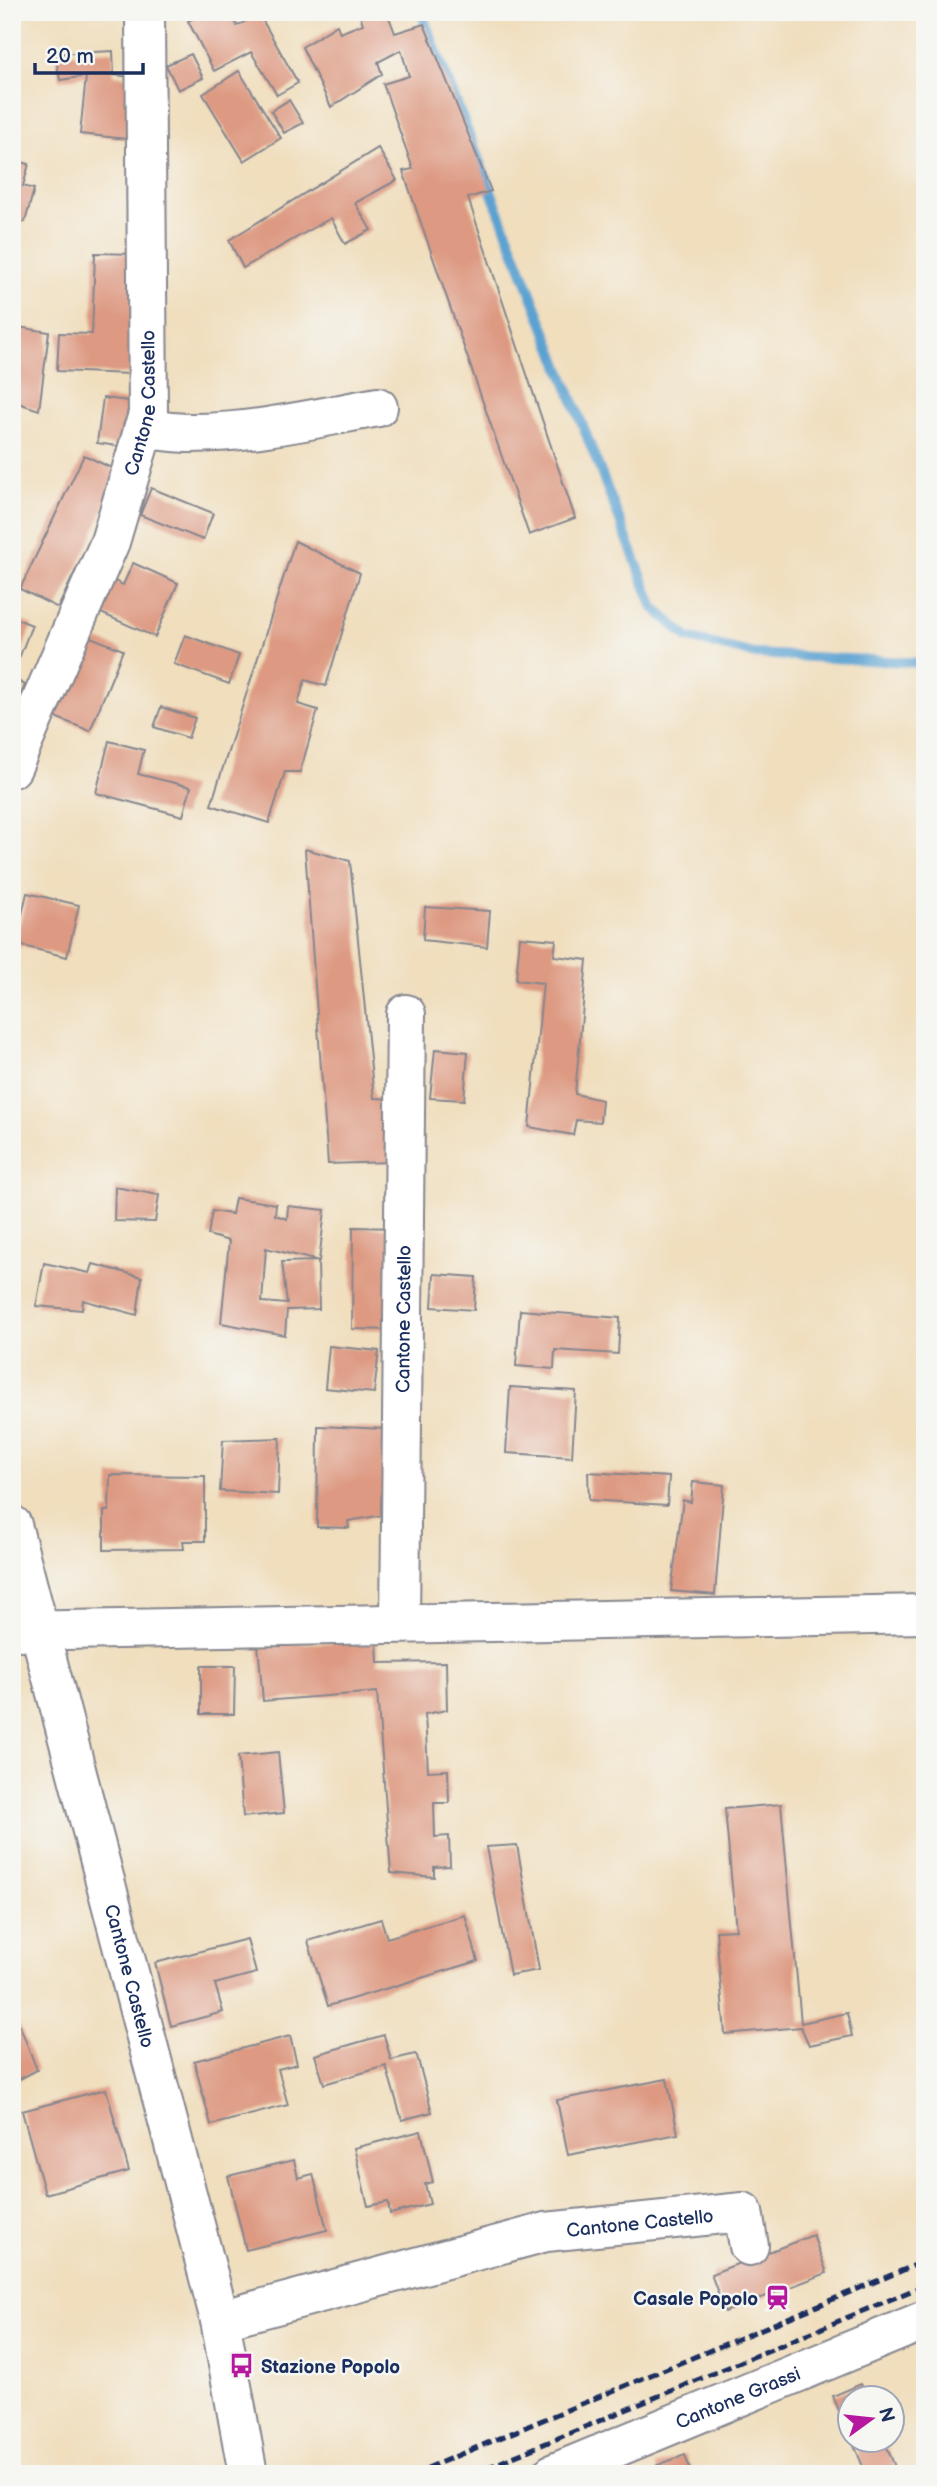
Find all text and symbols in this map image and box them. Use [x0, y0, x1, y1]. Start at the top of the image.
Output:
scale bar [35, 32, 144, 76]
text: 20 m [46, 44, 94, 69]
street label: Cantone Castello [120, 330, 161, 479]
street label: Cantone Castello [392, 1245, 417, 1393]
street label: Cantone Castello [99, 1902, 158, 2051]
street label: Cantone Castello [565, 2205, 715, 2243]
station icon: Casale Popolo [764, 2284, 792, 2312]
place label: Casale Popolo [633, 2288, 758, 2311]
bus stop icon: Stazione Popolo [227, 2352, 255, 2380]
place label: Stazione Popolo [261, 2356, 400, 2379]
street label: Cantone Grassi [673, 2363, 804, 2435]
north arrow [836, 2384, 906, 2454]
text: N [873, 2405, 899, 2425]

